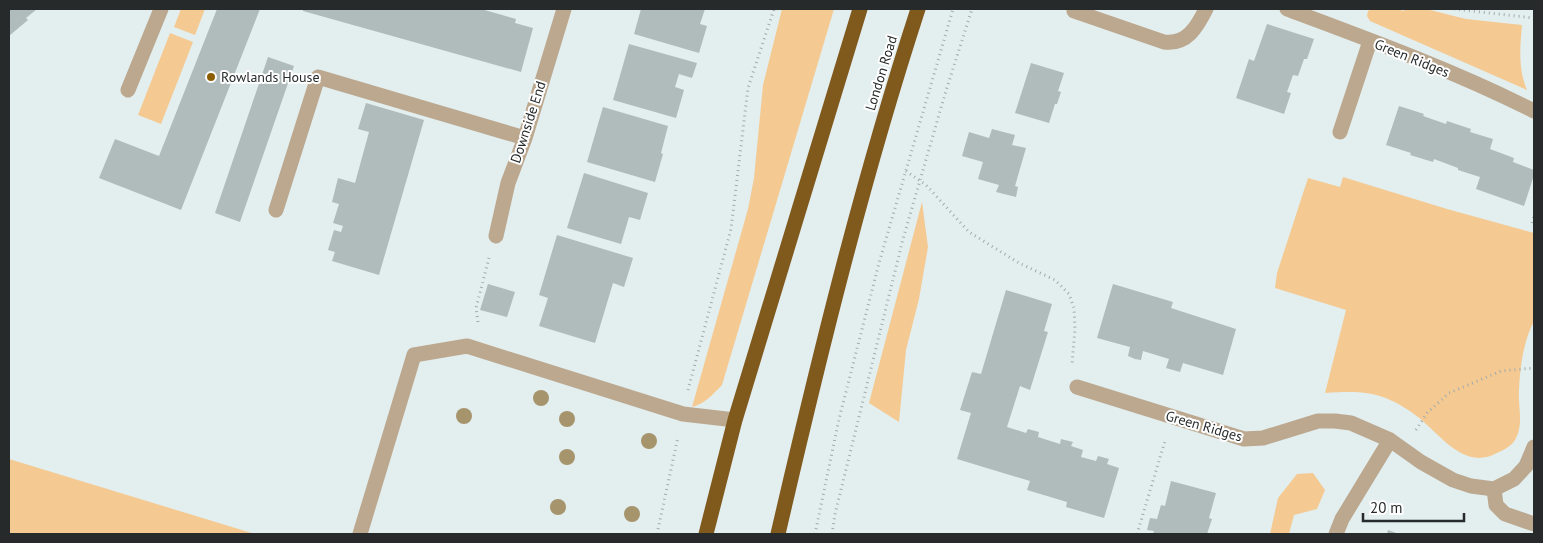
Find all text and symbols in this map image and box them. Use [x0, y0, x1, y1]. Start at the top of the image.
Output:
street label: London Road [861, 33, 901, 113]
street label: Green Ridges [1372, 35, 1452, 81]
place label: Rowlands House [221, 68, 320, 86]
marker: Rowlands House [205, 71, 217, 83]
street label: Downside End [506, 79, 550, 165]
street label: Green Ridges [1164, 406, 1245, 446]
scale bar [1363, 490, 1464, 522]
text: 20 m [1370, 498, 1403, 517]

